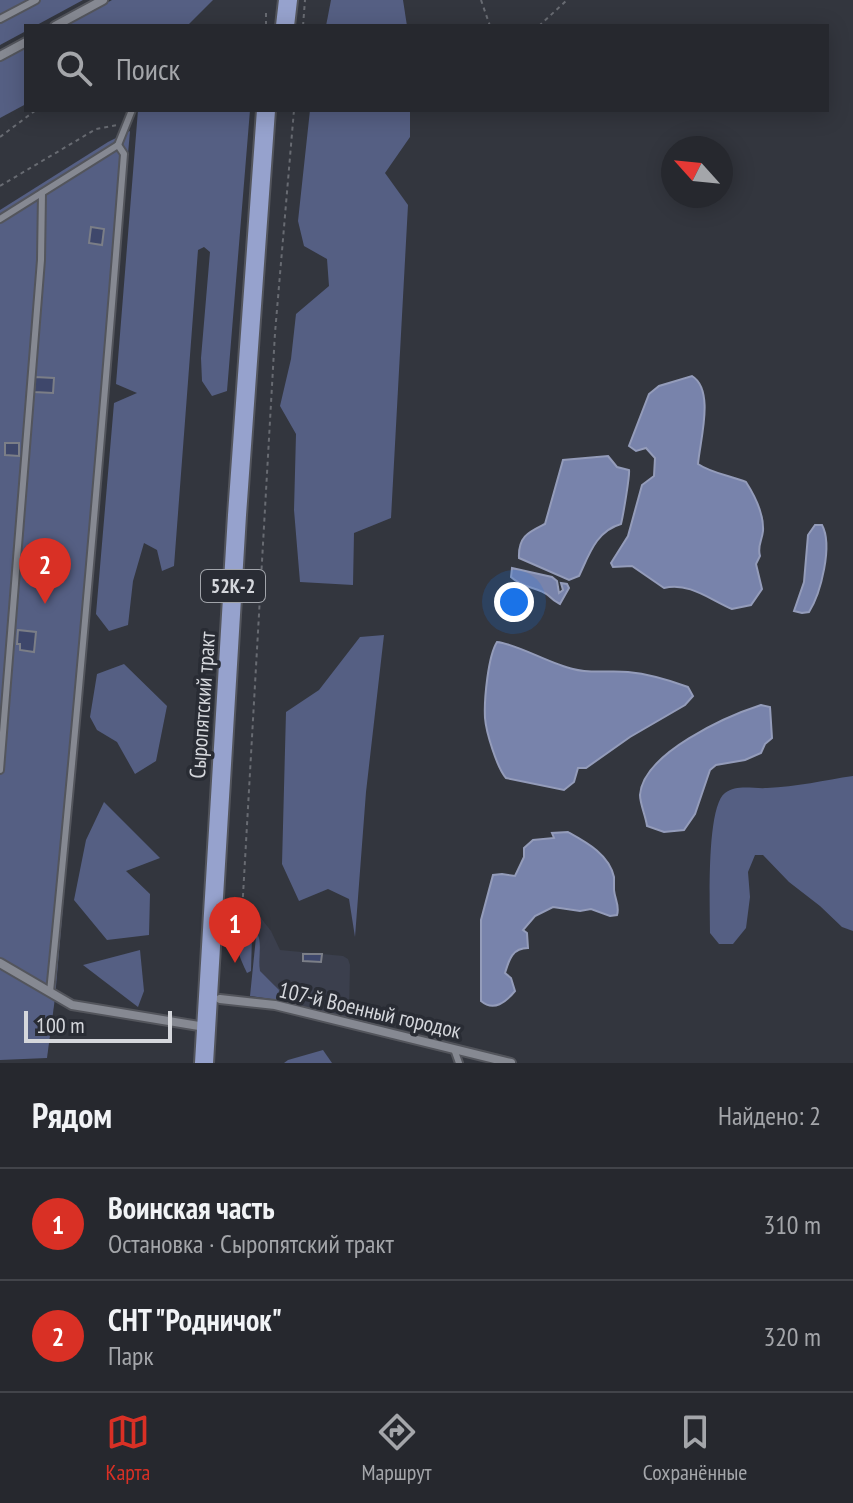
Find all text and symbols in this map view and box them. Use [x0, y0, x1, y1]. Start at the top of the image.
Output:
search box [24, 24, 829, 112]
icon: search [52, 46, 96, 90]
text: Поиск [116, 49, 180, 88]
north arrow [661, 136, 733, 208]
pin: 2 [19, 538, 71, 604]
road number: 52К-2 [201, 570, 265, 602]
your location [494, 582, 534, 622]
street label: Сыропятский тракт [183, 630, 221, 779]
pin: 1 [209, 897, 261, 963]
street label: 107-й Военный городок [276, 975, 464, 1045]
scale bar [24, 1007, 172, 1043]
text: 100 m [36, 1011, 85, 1039]
text: Рядом [32, 1093, 112, 1137]
text: Найдено: 2 [718, 1099, 821, 1132]
text: Воинская часть [108, 1188, 275, 1227]
text: 1 [52, 1208, 64, 1241]
text: 310 m [763, 1208, 821, 1241]
text: Остановка · Сыропятский тракт [108, 1227, 394, 1260]
text: СНТ "Родничок" [108, 1300, 282, 1339]
text: 2 [52, 1320, 64, 1353]
text: 320 m [763, 1320, 821, 1353]
text: Парк [108, 1339, 153, 1372]
tab: Карта [106, 1410, 150, 1486]
tab: Маршрут [361, 1410, 432, 1486]
tab: Сохранённые [643, 1410, 747, 1486]

